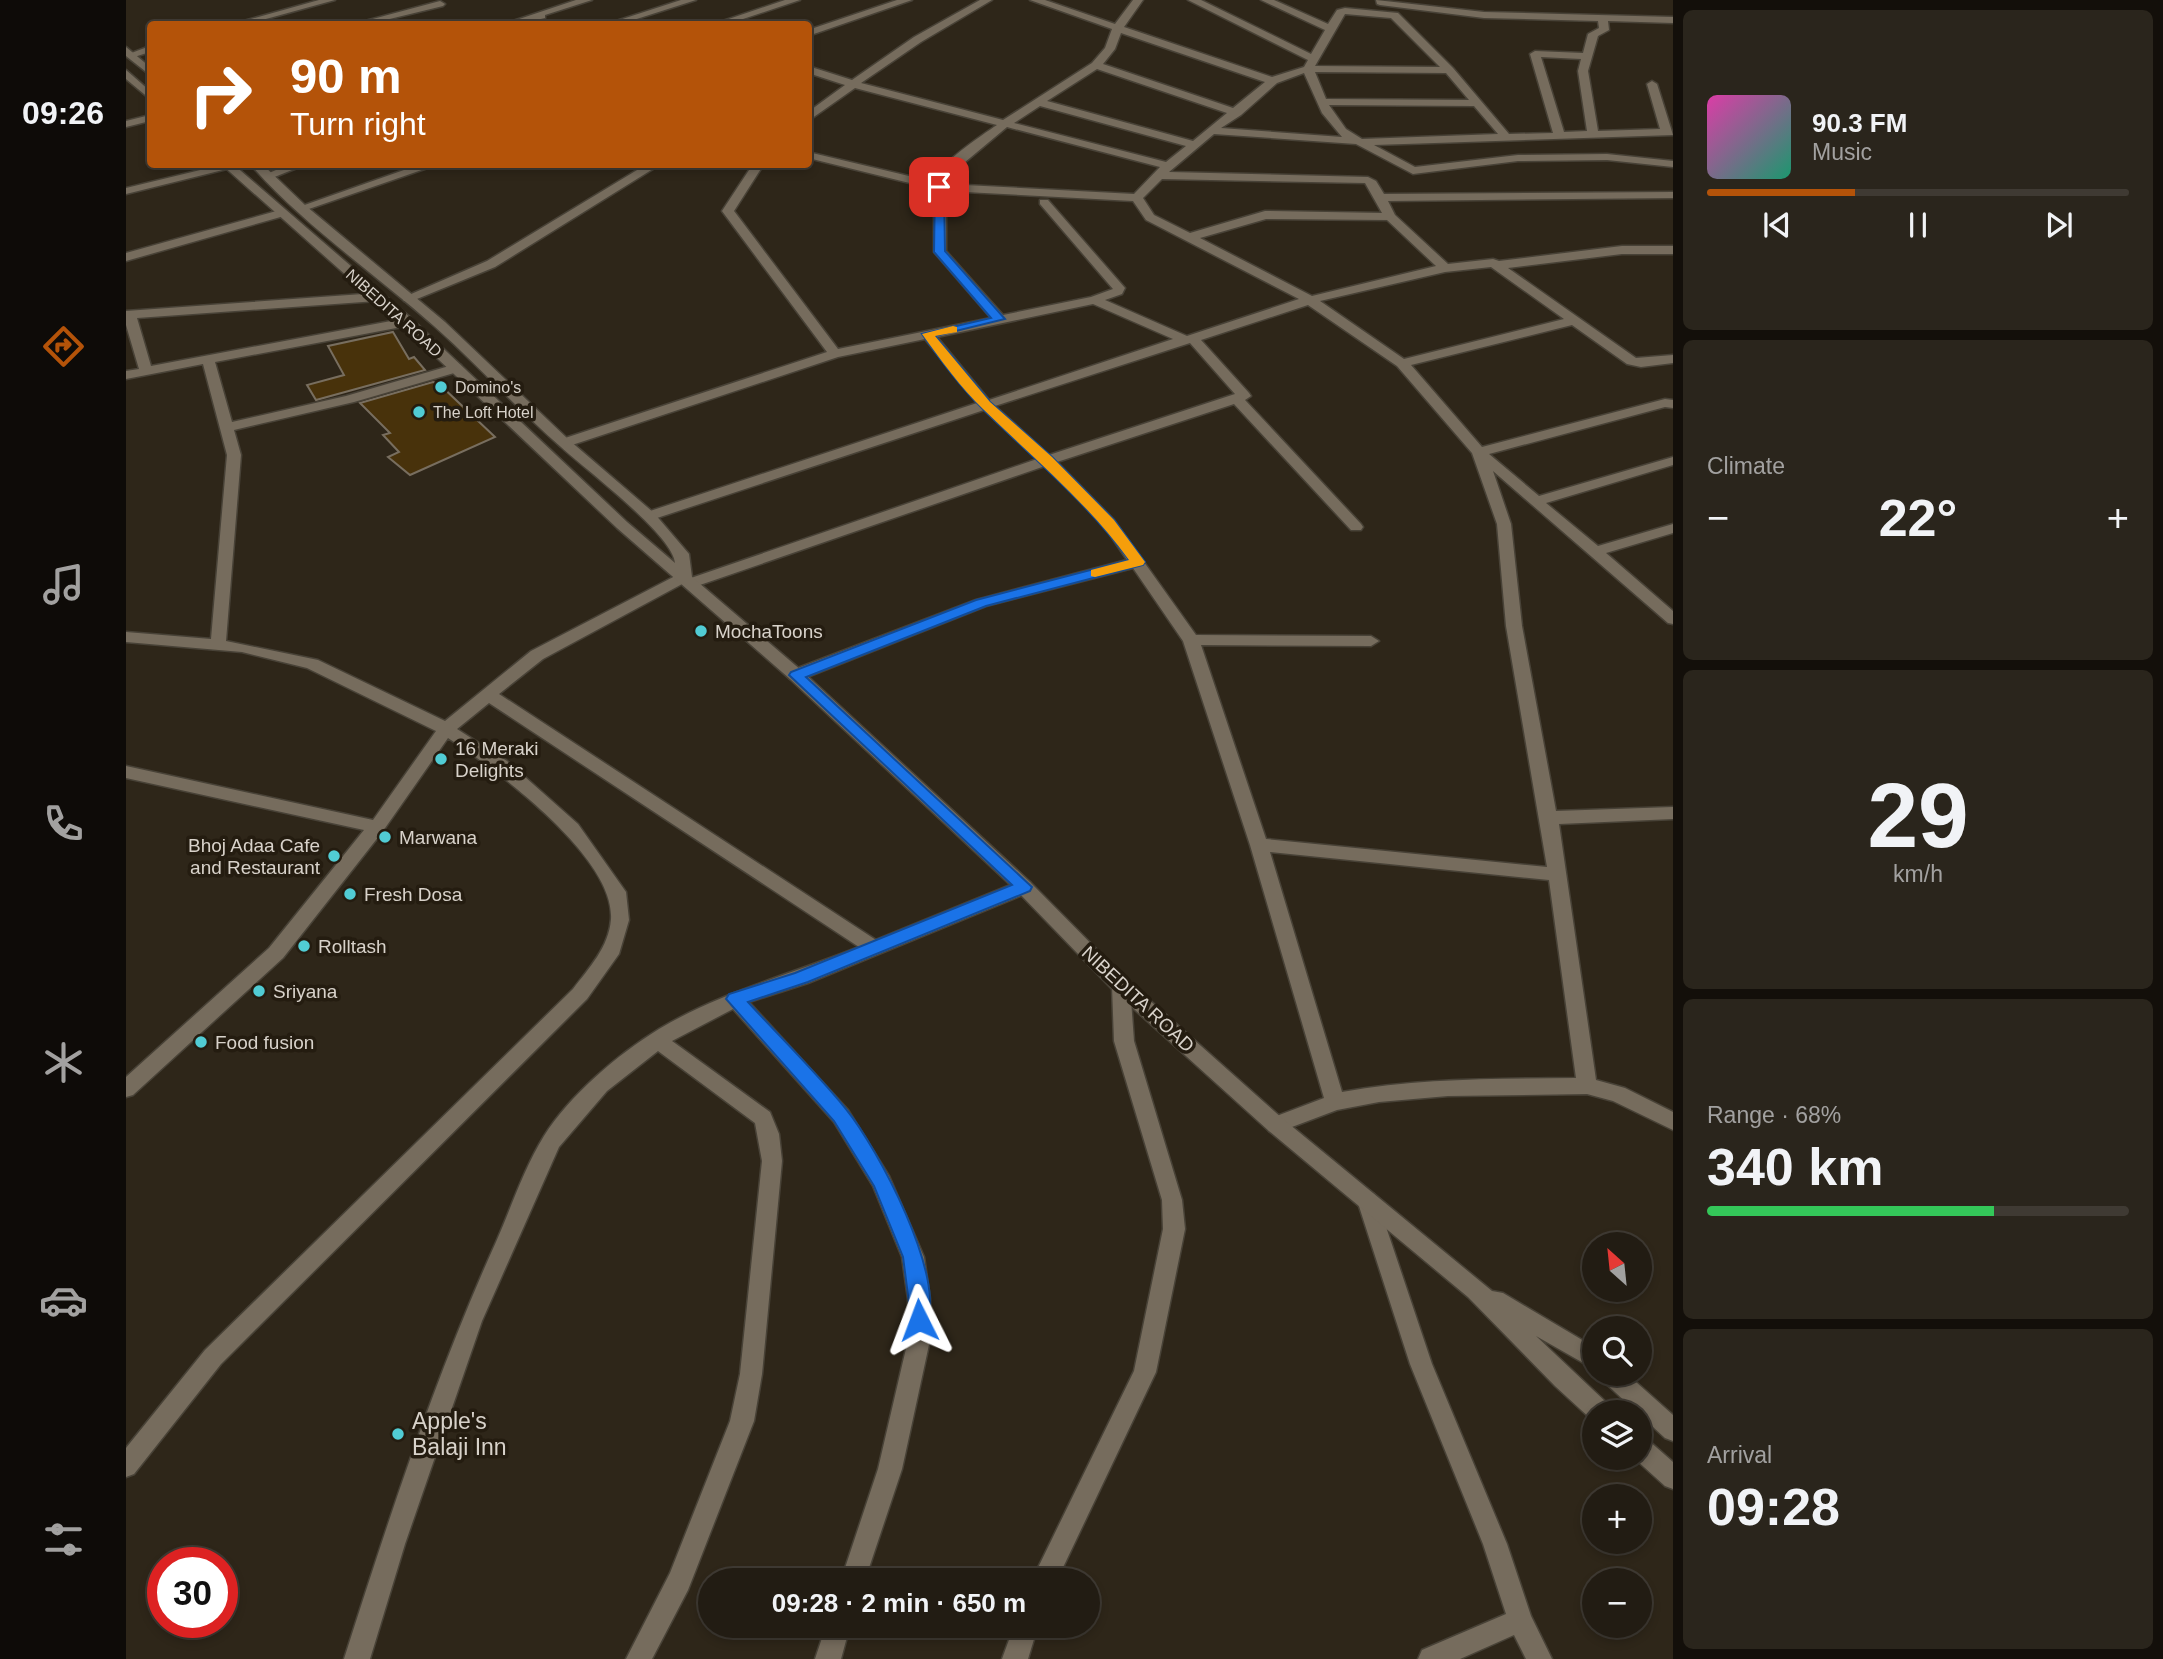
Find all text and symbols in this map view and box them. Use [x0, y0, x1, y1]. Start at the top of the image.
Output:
icon: right [175, 49, 266, 140]
text: 90 m [290, 49, 402, 103]
text: 09:26 [22, 95, 104, 131]
text: Turn right [290, 106, 426, 142]
text: 90.3 FM [1812, 108, 1907, 138]
text: Music [1812, 139, 1872, 165]
pin [909, 157, 969, 217]
icon: arrive [920, 168, 958, 206]
icon: previous [1758, 206, 1796, 244]
icon: pause [1899, 206, 1937, 244]
icon: next [2040, 206, 2078, 244]
street label: NIBEDITA ROAD [343, 266, 445, 360]
icon: directions [39, 322, 88, 371]
marker: Domino's [433, 379, 449, 395]
place label: Domino's [455, 379, 521, 396]
marker: The Loft Hotel [411, 404, 427, 420]
place label: The Loft Hotel [433, 404, 534, 421]
text: Climate [1707, 453, 1785, 479]
text: 22° [1879, 489, 1957, 547]
text: − [1707, 497, 1729, 539]
text: + [2107, 497, 2129, 539]
icon: music [39, 560, 88, 609]
place label: MochaToons [715, 621, 823, 642]
marker: MochaToons [693, 623, 709, 639]
place label: 16 Meraki Delights [455, 738, 538, 781]
marker: 16 Meraki Delights [433, 751, 449, 767]
text: 29 [1867, 765, 1969, 866]
icon: phone [39, 799, 88, 848]
place label: Marwana [399, 827, 478, 848]
marker: Marwana [377, 829, 393, 845]
place label: Bhoj Adaa Cafe and Restaurant [188, 835, 321, 878]
marker: Bhoj Adaa Cafe and Restaurant [326, 848, 342, 864]
text: km/h [1893, 861, 1943, 887]
place label: Fresh Dosa [364, 884, 463, 905]
marker: Fresh Dosa [342, 886, 358, 902]
place label: Rolltash [318, 936, 387, 957]
marker: Rolltash [296, 938, 312, 954]
street label: NIBEDITA ROAD [1078, 942, 1198, 1056]
place label: Sriyana [273, 981, 338, 1002]
marker: Sriyana [251, 983, 267, 999]
place label: Food fusion [215, 1032, 314, 1053]
marker: Food fusion [193, 1034, 209, 1050]
icon: climate [39, 1038, 88, 1087]
text: Range · 68% [1707, 1102, 1841, 1128]
text: 340 km [1707, 1138, 1883, 1196]
north arrow [1582, 1232, 1652, 1302]
map controls [1582, 1232, 1652, 1638]
icon: car [39, 1276, 88, 1325]
position arrow [882, 1283, 956, 1357]
button: search [1582, 1316, 1652, 1386]
button: layers [1582, 1400, 1652, 1470]
place label: Apple's Balaji Inn [412, 1408, 507, 1460]
marker: Apple's Balaji Inn [390, 1426, 406, 1442]
text: Arrival [1707, 1442, 1772, 1468]
text: 09:28 [1707, 1478, 1840, 1536]
button: + [1582, 1484, 1652, 1554]
icon: filters [39, 1515, 88, 1564]
speed limit sign: 30 [147, 1547, 238, 1638]
button: − [1582, 1568, 1652, 1638]
text: 09:28 · 2 min · 650 m [772, 1588, 1026, 1618]

